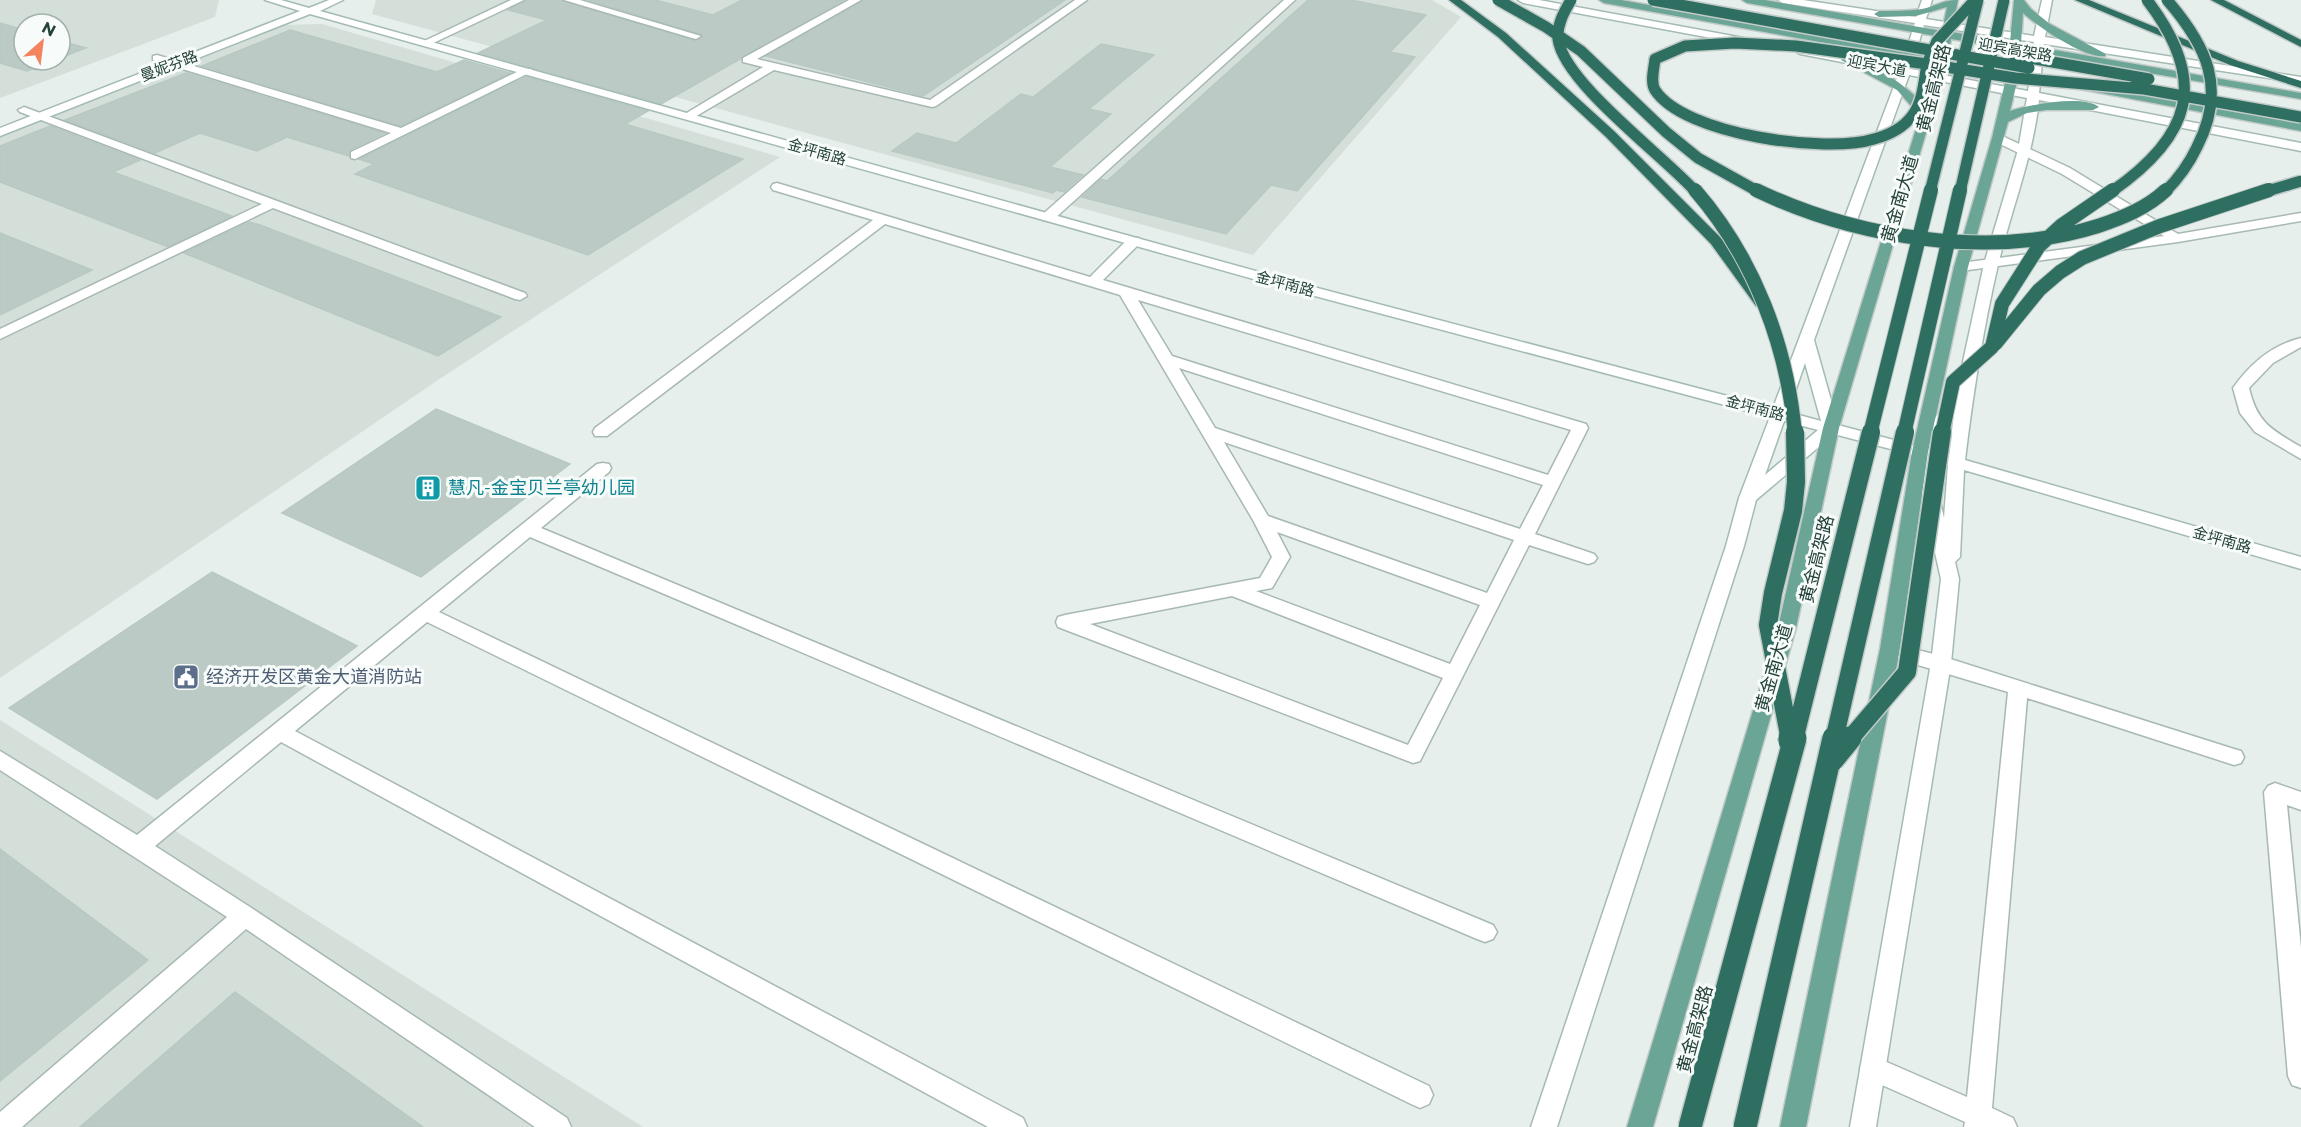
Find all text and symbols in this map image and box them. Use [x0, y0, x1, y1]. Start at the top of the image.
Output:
north arrow [12, 12, 72, 72]
text: N [39, 18, 59, 41]
street label: 迎宾高架路 [1976, 34, 2054, 65]
street label: 黄金高架路 [1912, 42, 1956, 134]
street label: 曼妮芬路 [137, 46, 200, 85]
street label: 迎宾大道 [1846, 50, 1908, 81]
street label: 金坪南路 [786, 134, 849, 169]
street label: 黄金南大道 [1877, 153, 1923, 245]
street label: 金坪南路 [1254, 267, 1317, 300]
street label: 金坪南路 [1724, 391, 1787, 424]
building icon: 慧凡-金宝贝兰亭幼儿园 [413, 473, 443, 503]
place label: 慧凡-金宝贝兰亭幼儿园 [448, 477, 635, 499]
street label: 黄金高架路 [1795, 513, 1839, 605]
street label: 金坪南路 [2191, 522, 2254, 557]
street label: 黄金南大道 [1751, 622, 1797, 714]
public building icon: 经济开发区黄金大道消防站 [171, 662, 201, 692]
place label: 经济开发区黄金大道消防站 [206, 666, 422, 688]
street label: 黄金高架路 [1673, 983, 1717, 1075]

